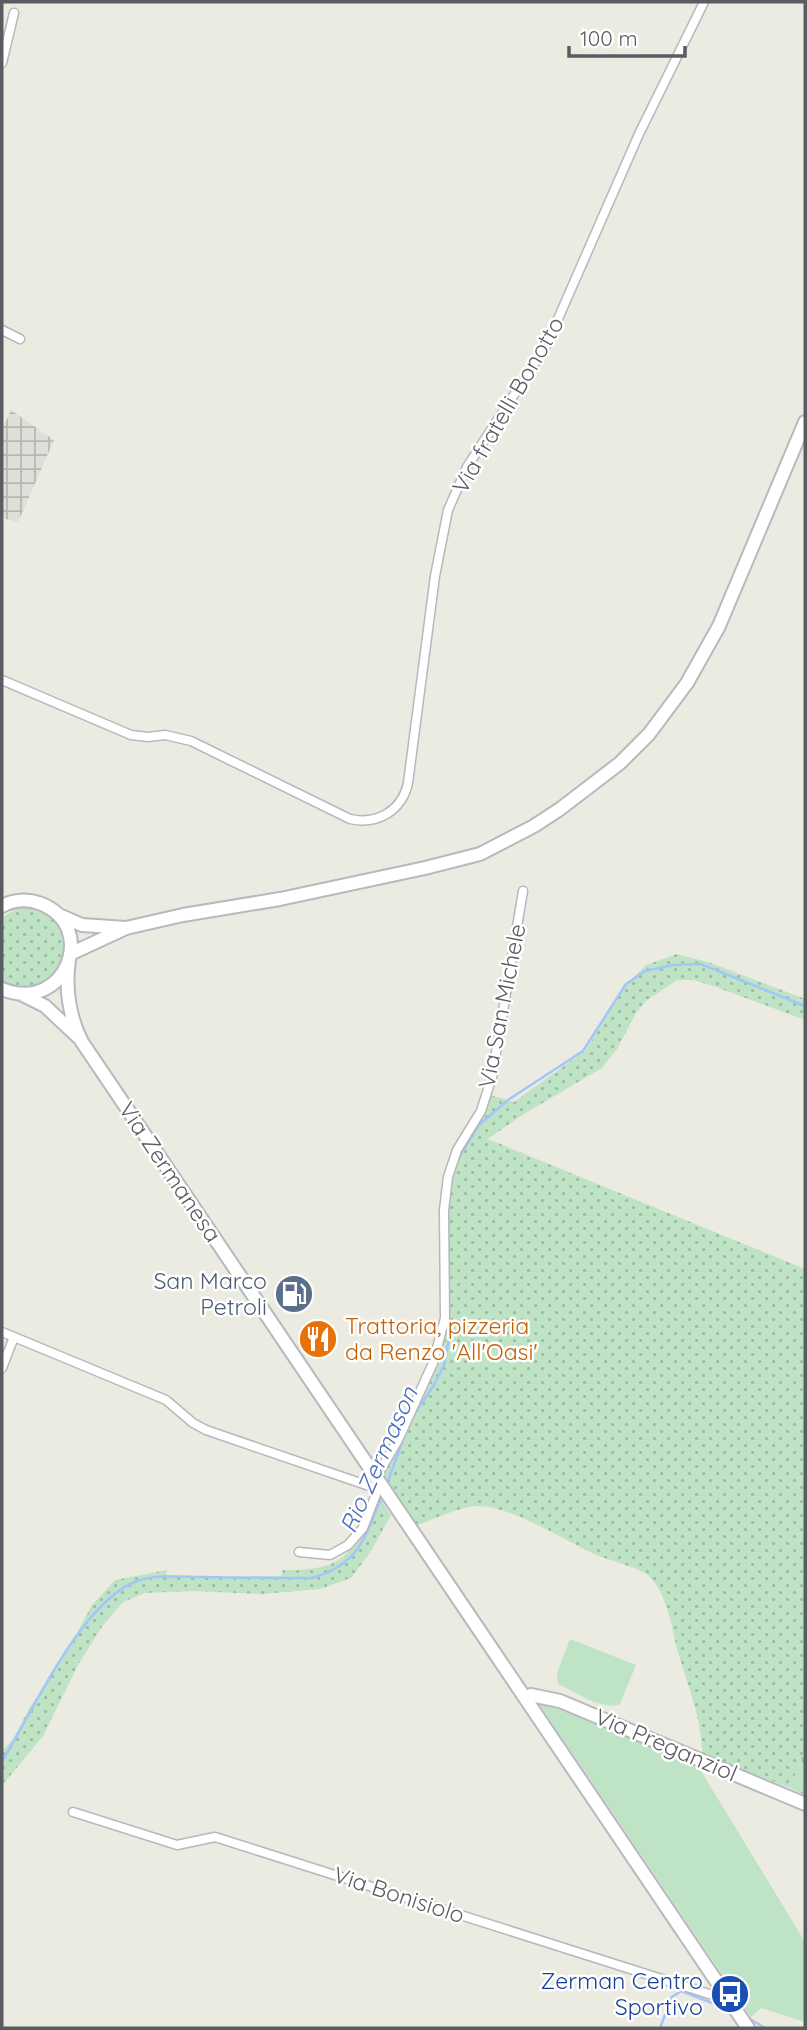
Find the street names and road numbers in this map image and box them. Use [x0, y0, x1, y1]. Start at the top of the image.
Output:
street label: Via fratelli Bonotto [445, 311, 570, 498]
street label: Via San Michele [471, 921, 532, 1091]
street label: Via Zermanesa [113, 1096, 228, 1247]
street label: Via Preganziol [591, 1702, 742, 1788]
street label: Via Bonisiolo [330, 1860, 468, 1929]

